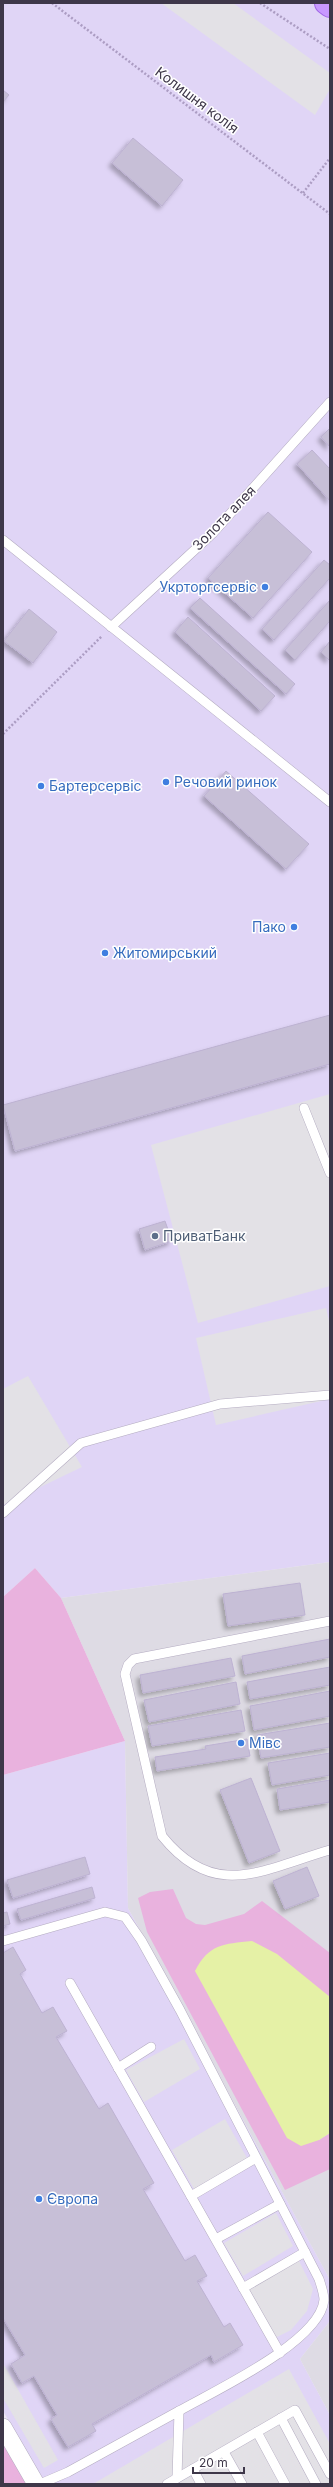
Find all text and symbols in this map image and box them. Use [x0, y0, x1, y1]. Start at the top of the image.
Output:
street label: Колишня колія [152, 63, 242, 136]
street label: Золота алея [188, 482, 259, 554]
place label: Укрторгсервіс [159, 578, 257, 595]
marker: Укрторгсервіс [260, 582, 270, 592]
place label: Речовий ринок [174, 773, 278, 790]
place label: Бартерсервіс [49, 777, 142, 794]
marker: Речовий ринок [161, 777, 171, 787]
marker: Бартерсервіс [36, 781, 46, 791]
place label: Пако [252, 918, 286, 935]
marker: Пако [289, 922, 299, 932]
place label: Житомирський [113, 944, 217, 961]
marker: Житомирський [100, 948, 110, 958]
place label: ПриватБанк [163, 1227, 246, 1244]
marker: ПриватБанк [150, 1231, 160, 1241]
place label: Мівс [249, 1734, 281, 1751]
marker: Мівс [236, 1738, 246, 1748]
place label: Європа [47, 2190, 98, 2207]
marker: Європа [34, 2194, 44, 2204]
scale bar [193, 2449, 244, 2475]
text: 20 m [199, 2455, 228, 2470]

